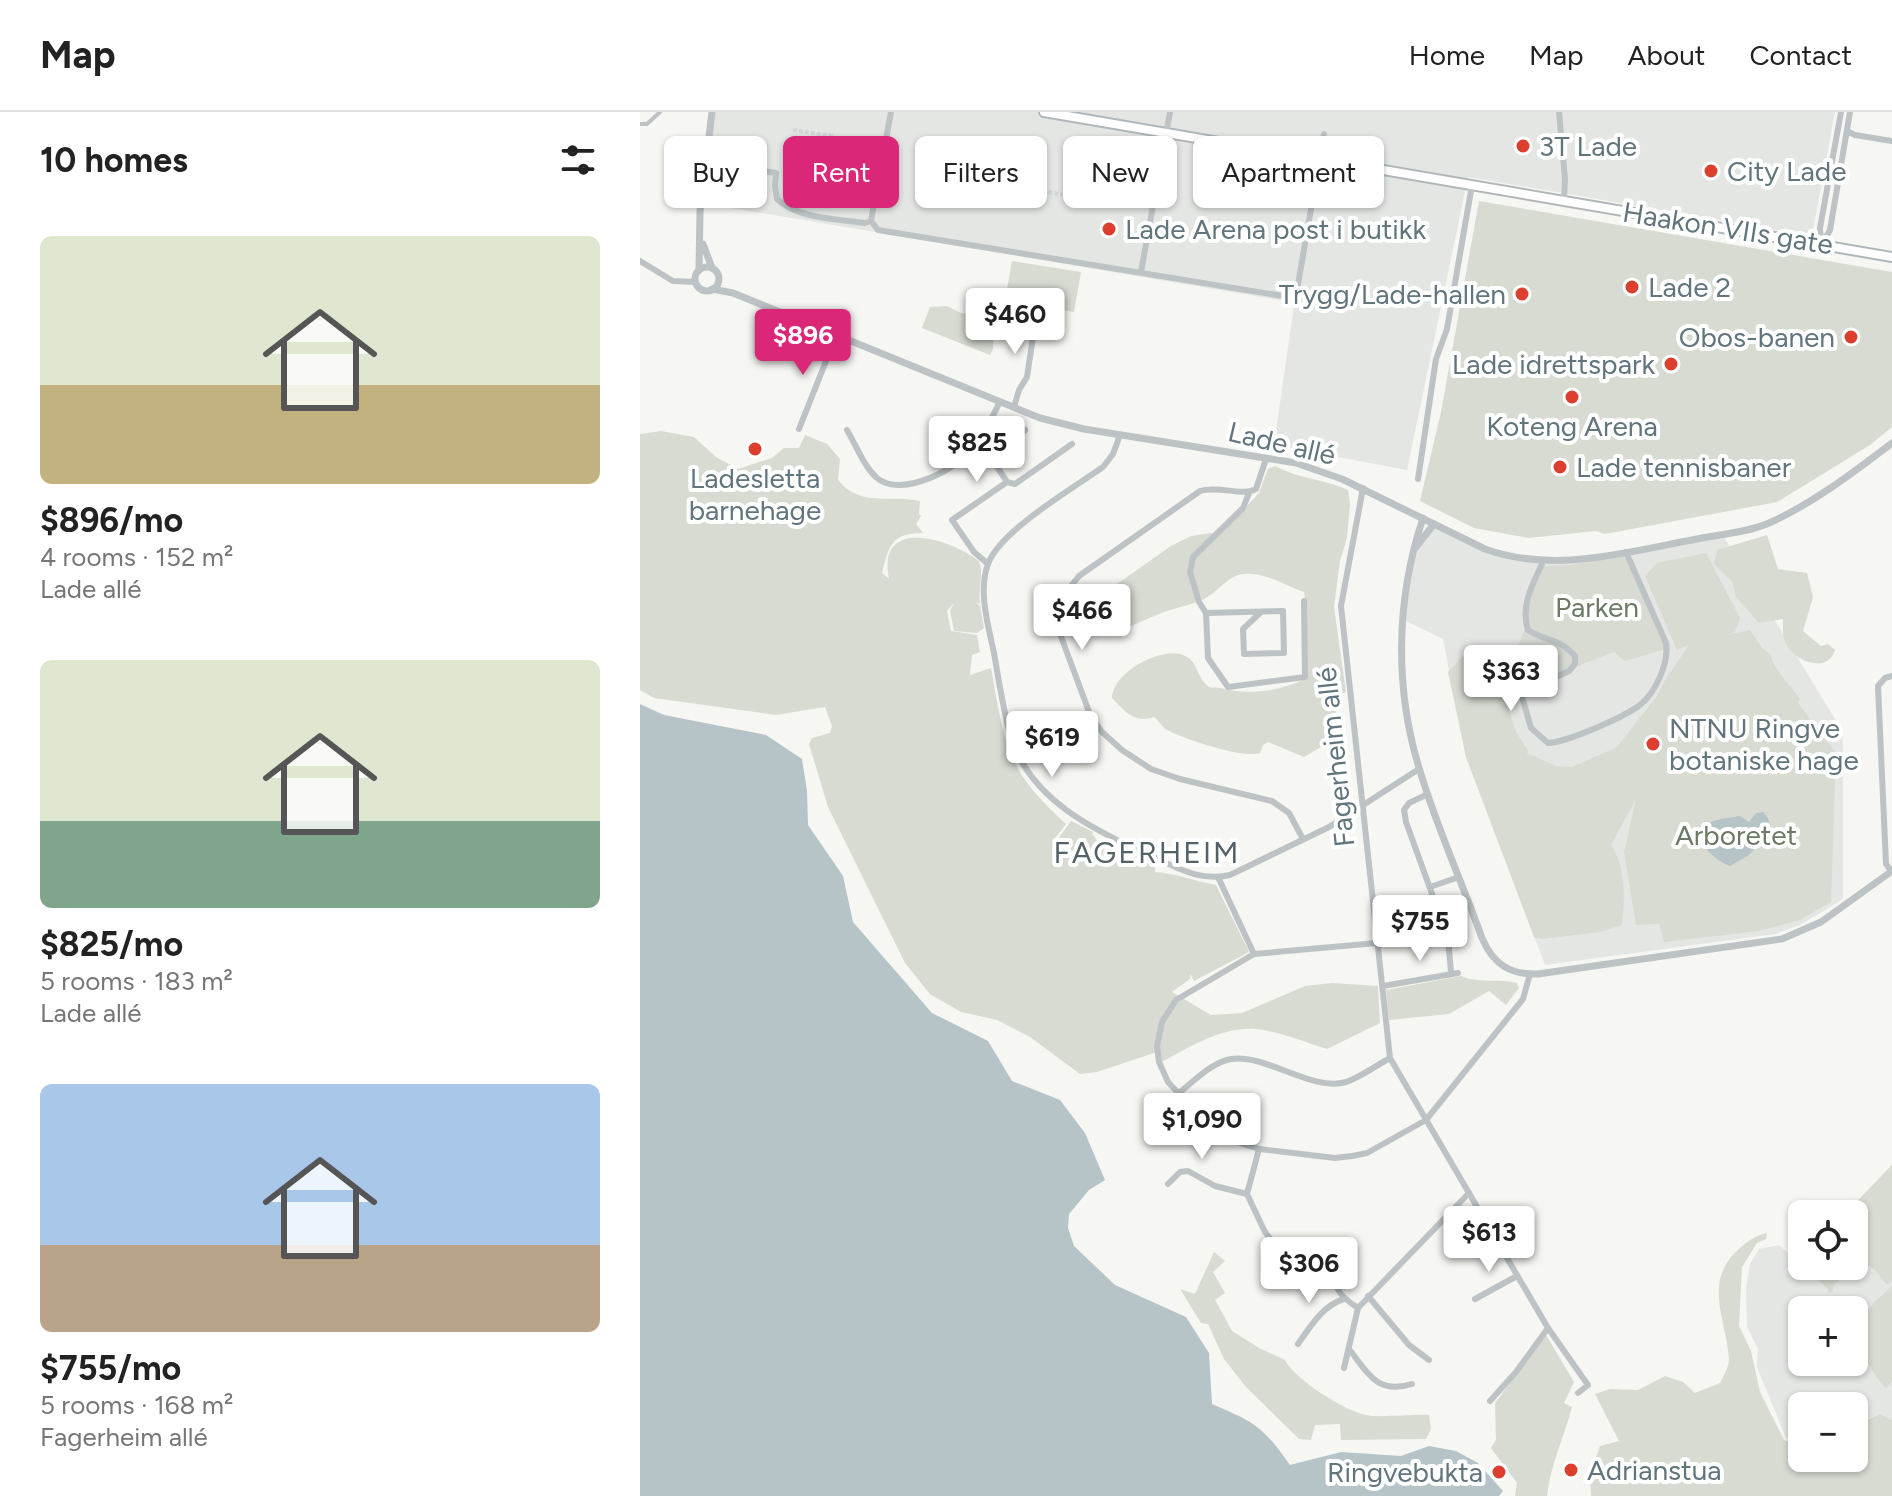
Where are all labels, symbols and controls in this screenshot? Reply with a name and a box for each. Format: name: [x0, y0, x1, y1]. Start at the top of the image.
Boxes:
text: Map: [40, 32, 116, 78]
text: Home: [1409, 38, 1485, 72]
text: Map: [1529, 38, 1584, 72]
text: About: [1628, 38, 1705, 72]
text: Contact: [1749, 38, 1852, 72]
place label: 3T Lade: [1539, 129, 1637, 163]
chip: Buy: [664, 136, 767, 208]
chip: Rent: [783, 136, 899, 208]
chip: Filters: [915, 136, 1047, 208]
chip: New: [1063, 136, 1177, 208]
chip: Apartment: [1193, 136, 1384, 208]
marker: 3T Lade: [1514, 137, 1532, 155]
icon: filters: [556, 138, 600, 182]
text: 10 homes: [40, 140, 188, 181]
place label: City Lade: [1727, 154, 1846, 188]
marker: City Lade: [1702, 162, 1720, 180]
street label: Haakon VIIs gate: [1620, 195, 1836, 261]
place label: Lade Arena post i butikk: [1125, 212, 1426, 246]
marker: Lade Arena post i butikk: [1100, 220, 1118, 238]
place label: Lade 2: [1648, 270, 1731, 304]
place label: Trygg/Lade-hallen: [1279, 277, 1506, 311]
marker: Lade 2: [1623, 278, 1641, 296]
marker: Trygg/Lade-hallen: [1513, 285, 1531, 303]
icon: home: [248, 288, 392, 432]
pin: $460: [968, 288, 1062, 356]
text: $460: [984, 298, 1046, 330]
pin: $896: [756, 309, 850, 377]
text: $896: [773, 319, 833, 351]
place label: Obos-banen: [1679, 320, 1835, 354]
marker: Obos-banen: [1842, 328, 1860, 346]
place label: Lade idrettspark: [1452, 347, 1655, 381]
marker: Lade idrettspark: [1662, 355, 1680, 373]
marker: Koteng Arena: [1563, 388, 1581, 406]
place label: Koteng Arena: [1486, 409, 1658, 443]
street label: Lade allé: [1225, 414, 1339, 472]
pin: $825: [930, 416, 1024, 484]
text: $825: [947, 426, 1007, 458]
marker: Ladesletta barnehage: [746, 440, 764, 458]
place label: Lade tennisbaner: [1576, 450, 1792, 484]
marker: Lade tennisbaner: [1551, 458, 1569, 476]
place label: Ladesletta barnehage: [689, 461, 821, 527]
text: $896/mo: [40, 500, 183, 541]
text: 4 rooms · 152 m²: [40, 541, 233, 573]
text: Lade allé: [40, 573, 142, 605]
pin: $466: [1035, 584, 1129, 652]
park label: Parken: [1555, 590, 1639, 624]
text: $466: [1051, 594, 1113, 626]
pin: $363: [1464, 645, 1558, 713]
text: $363: [1482, 655, 1540, 687]
street label: Fagerheim allé: [1309, 665, 1361, 849]
pin: $619: [1005, 711, 1099, 779]
place label: NTNU Ringve botaniske hage: [1669, 711, 1859, 777]
icon: home: [248, 712, 392, 856]
text: $619: [1024, 721, 1080, 753]
marker: NTNU Ringve botaniske hage: [1644, 735, 1662, 753]
park label: Arboretet: [1675, 818, 1797, 852]
district label: FAGERHEIM: [1054, 834, 1241, 871]
pin: $755: [1373, 895, 1467, 963]
text: $755: [1390, 905, 1450, 937]
text: $825/mo: [40, 924, 183, 965]
text: 5 rooms · 183 m²: [40, 965, 233, 997]
text: Lade allé: [40, 997, 142, 1029]
pin: $1,090: [1137, 1093, 1267, 1161]
text: $1,090: [1162, 1103, 1242, 1135]
icon: home: [248, 1136, 392, 1280]
map controls: [1788, 1200, 1868, 1472]
button: locate: [1788, 1200, 1868, 1280]
pin: $613: [1442, 1206, 1536, 1274]
text: $613: [1462, 1216, 1516, 1248]
pin: $306: [1262, 1237, 1356, 1305]
text: $306: [1279, 1247, 1339, 1279]
button: +: [1788, 1296, 1868, 1376]
text: $755/mo: [40, 1348, 181, 1389]
text: 5 rooms · 168 m²: [40, 1389, 233, 1421]
button: −: [1788, 1392, 1868, 1472]
text: Fagerheim allé: [40, 1421, 208, 1453]
place label: Adrianstua: [1587, 1453, 1722, 1487]
place label: Ringvebukta: [1327, 1455, 1483, 1489]
marker: Adrianstua: [1562, 1461, 1580, 1479]
marker: Ringvebukta: [1490, 1463, 1508, 1481]

